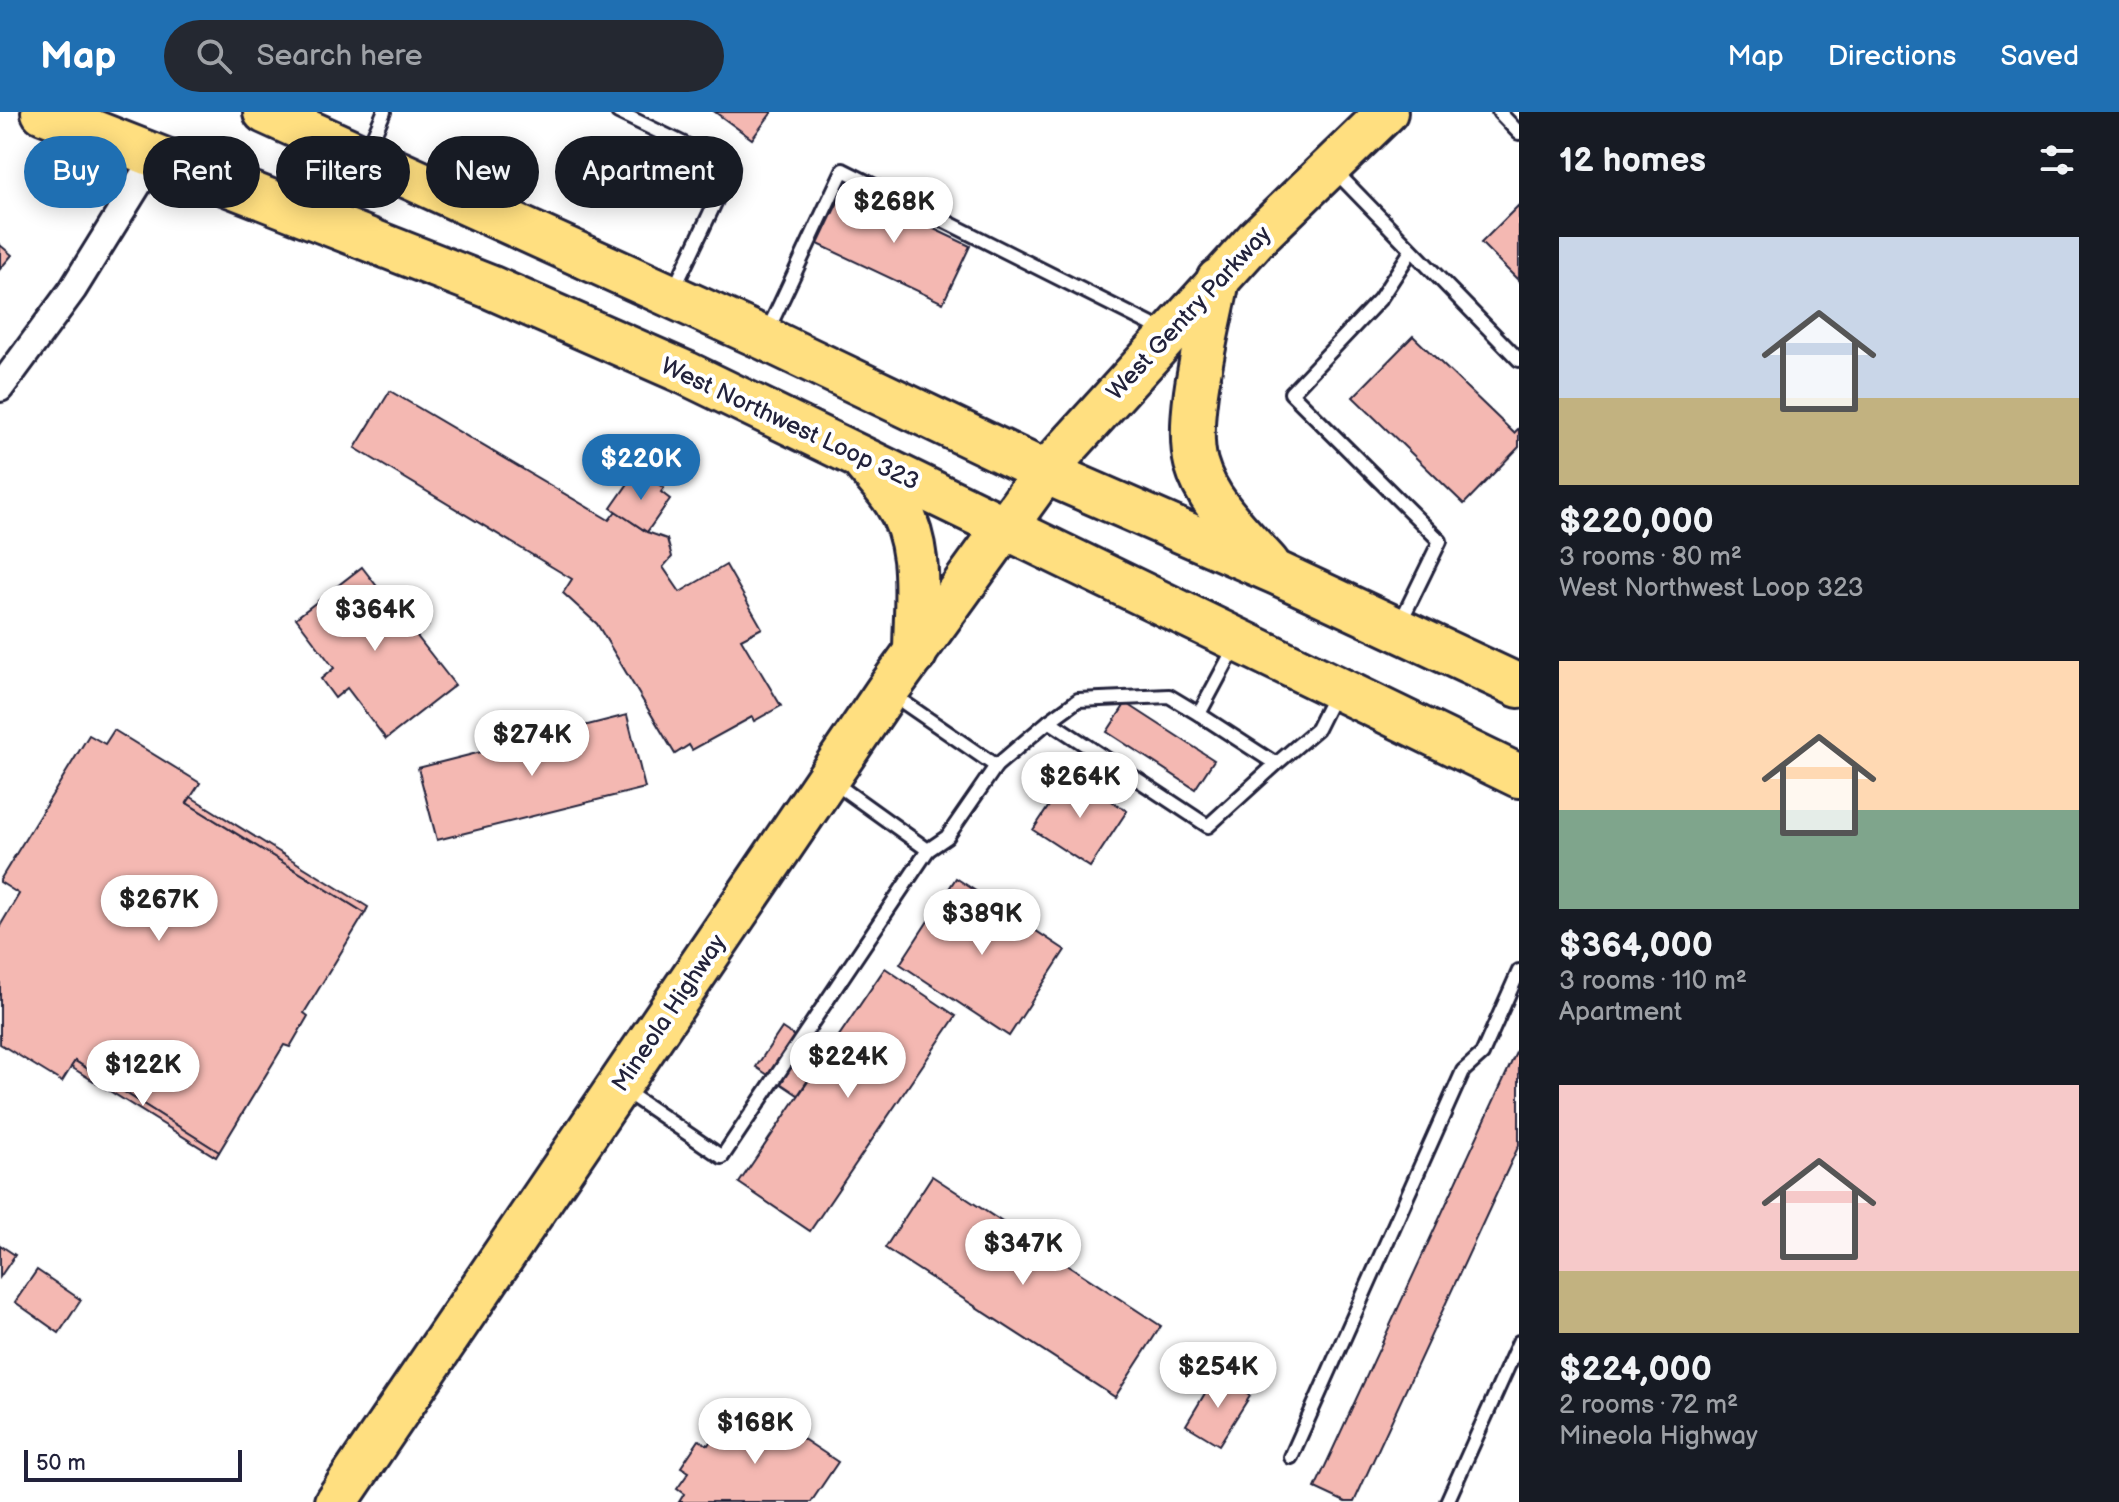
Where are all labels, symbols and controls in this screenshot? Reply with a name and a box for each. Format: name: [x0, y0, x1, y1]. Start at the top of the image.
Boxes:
search box: [164, 20, 724, 92]
text: Map: [40, 34, 116, 79]
icon: search: [192, 34, 236, 78]
text: Search here: [256, 38, 423, 74]
text: Map: [1727, 40, 1784, 73]
text: Directions: [1828, 40, 1956, 73]
text: Saved: [2000, 40, 2079, 73]
chip: Buy: [24, 136, 127, 208]
chip: Rent: [143, 136, 260, 208]
chip: Filters: [276, 136, 410, 208]
chip: New: [426, 136, 539, 208]
chip: Apartment: [555, 136, 743, 208]
icon: filters: [2035, 138, 2079, 182]
text: 12 homes: [1559, 140, 1706, 181]
pin: $268K: [838, 177, 950, 245]
text: $268K: [853, 187, 935, 218]
street label: West Gentry Parkway: [1101, 220, 1277, 406]
icon: home: [1747, 289, 1891, 433]
street label: West Northwest Loop 323: [656, 351, 924, 497]
pin: $220K: [585, 434, 697, 502]
text: $220K: [600, 444, 682, 475]
text: $220,000: [1559, 501, 1714, 542]
text: 3 rooms · 80 m²: [1559, 542, 1742, 573]
text: West Northwest Loop 323: [1559, 573, 1864, 604]
pin: $364K: [319, 585, 431, 653]
text: $364K: [334, 595, 416, 626]
pin: $274K: [476, 710, 588, 778]
icon: home: [1747, 713, 1891, 857]
text: $274K: [492, 720, 572, 751]
pin: $264K: [1024, 752, 1136, 820]
text: $264K: [1039, 762, 1121, 793]
pin: $267K: [103, 875, 215, 943]
text: $267K: [119, 885, 199, 916]
pin: $389K: [926, 889, 1038, 957]
text: $389K: [942, 899, 1022, 930]
text: $364,000: [1559, 925, 1713, 966]
street label: Mineola Highway: [606, 929, 732, 1097]
text: 3 rooms · 110 m²: [1559, 966, 1747, 997]
text: Apartment: [1559, 997, 1682, 1028]
pin: $224K: [792, 1032, 904, 1100]
pin: $122K: [87, 1040, 199, 1108]
text: $224K: [808, 1042, 888, 1073]
text: $122K: [105, 1050, 181, 1081]
icon: home: [1747, 1137, 1891, 1281]
pin: $347K: [967, 1219, 1079, 1287]
text: $347K: [983, 1229, 1063, 1260]
pin: $254K: [1162, 1342, 1274, 1410]
text: $224,000: [1559, 1349, 1712, 1390]
text: $254K: [1178, 1352, 1258, 1383]
text: 2 rooms · 72 m²: [1559, 1390, 1738, 1421]
pin: $168K: [699, 1398, 811, 1466]
text: $168K: [716, 1408, 794, 1439]
text: Mineola Highway: [1559, 1421, 1758, 1452]
scale bar: [24, 1446, 242, 1482]
text: 50 m: [36, 1450, 86, 1477]

